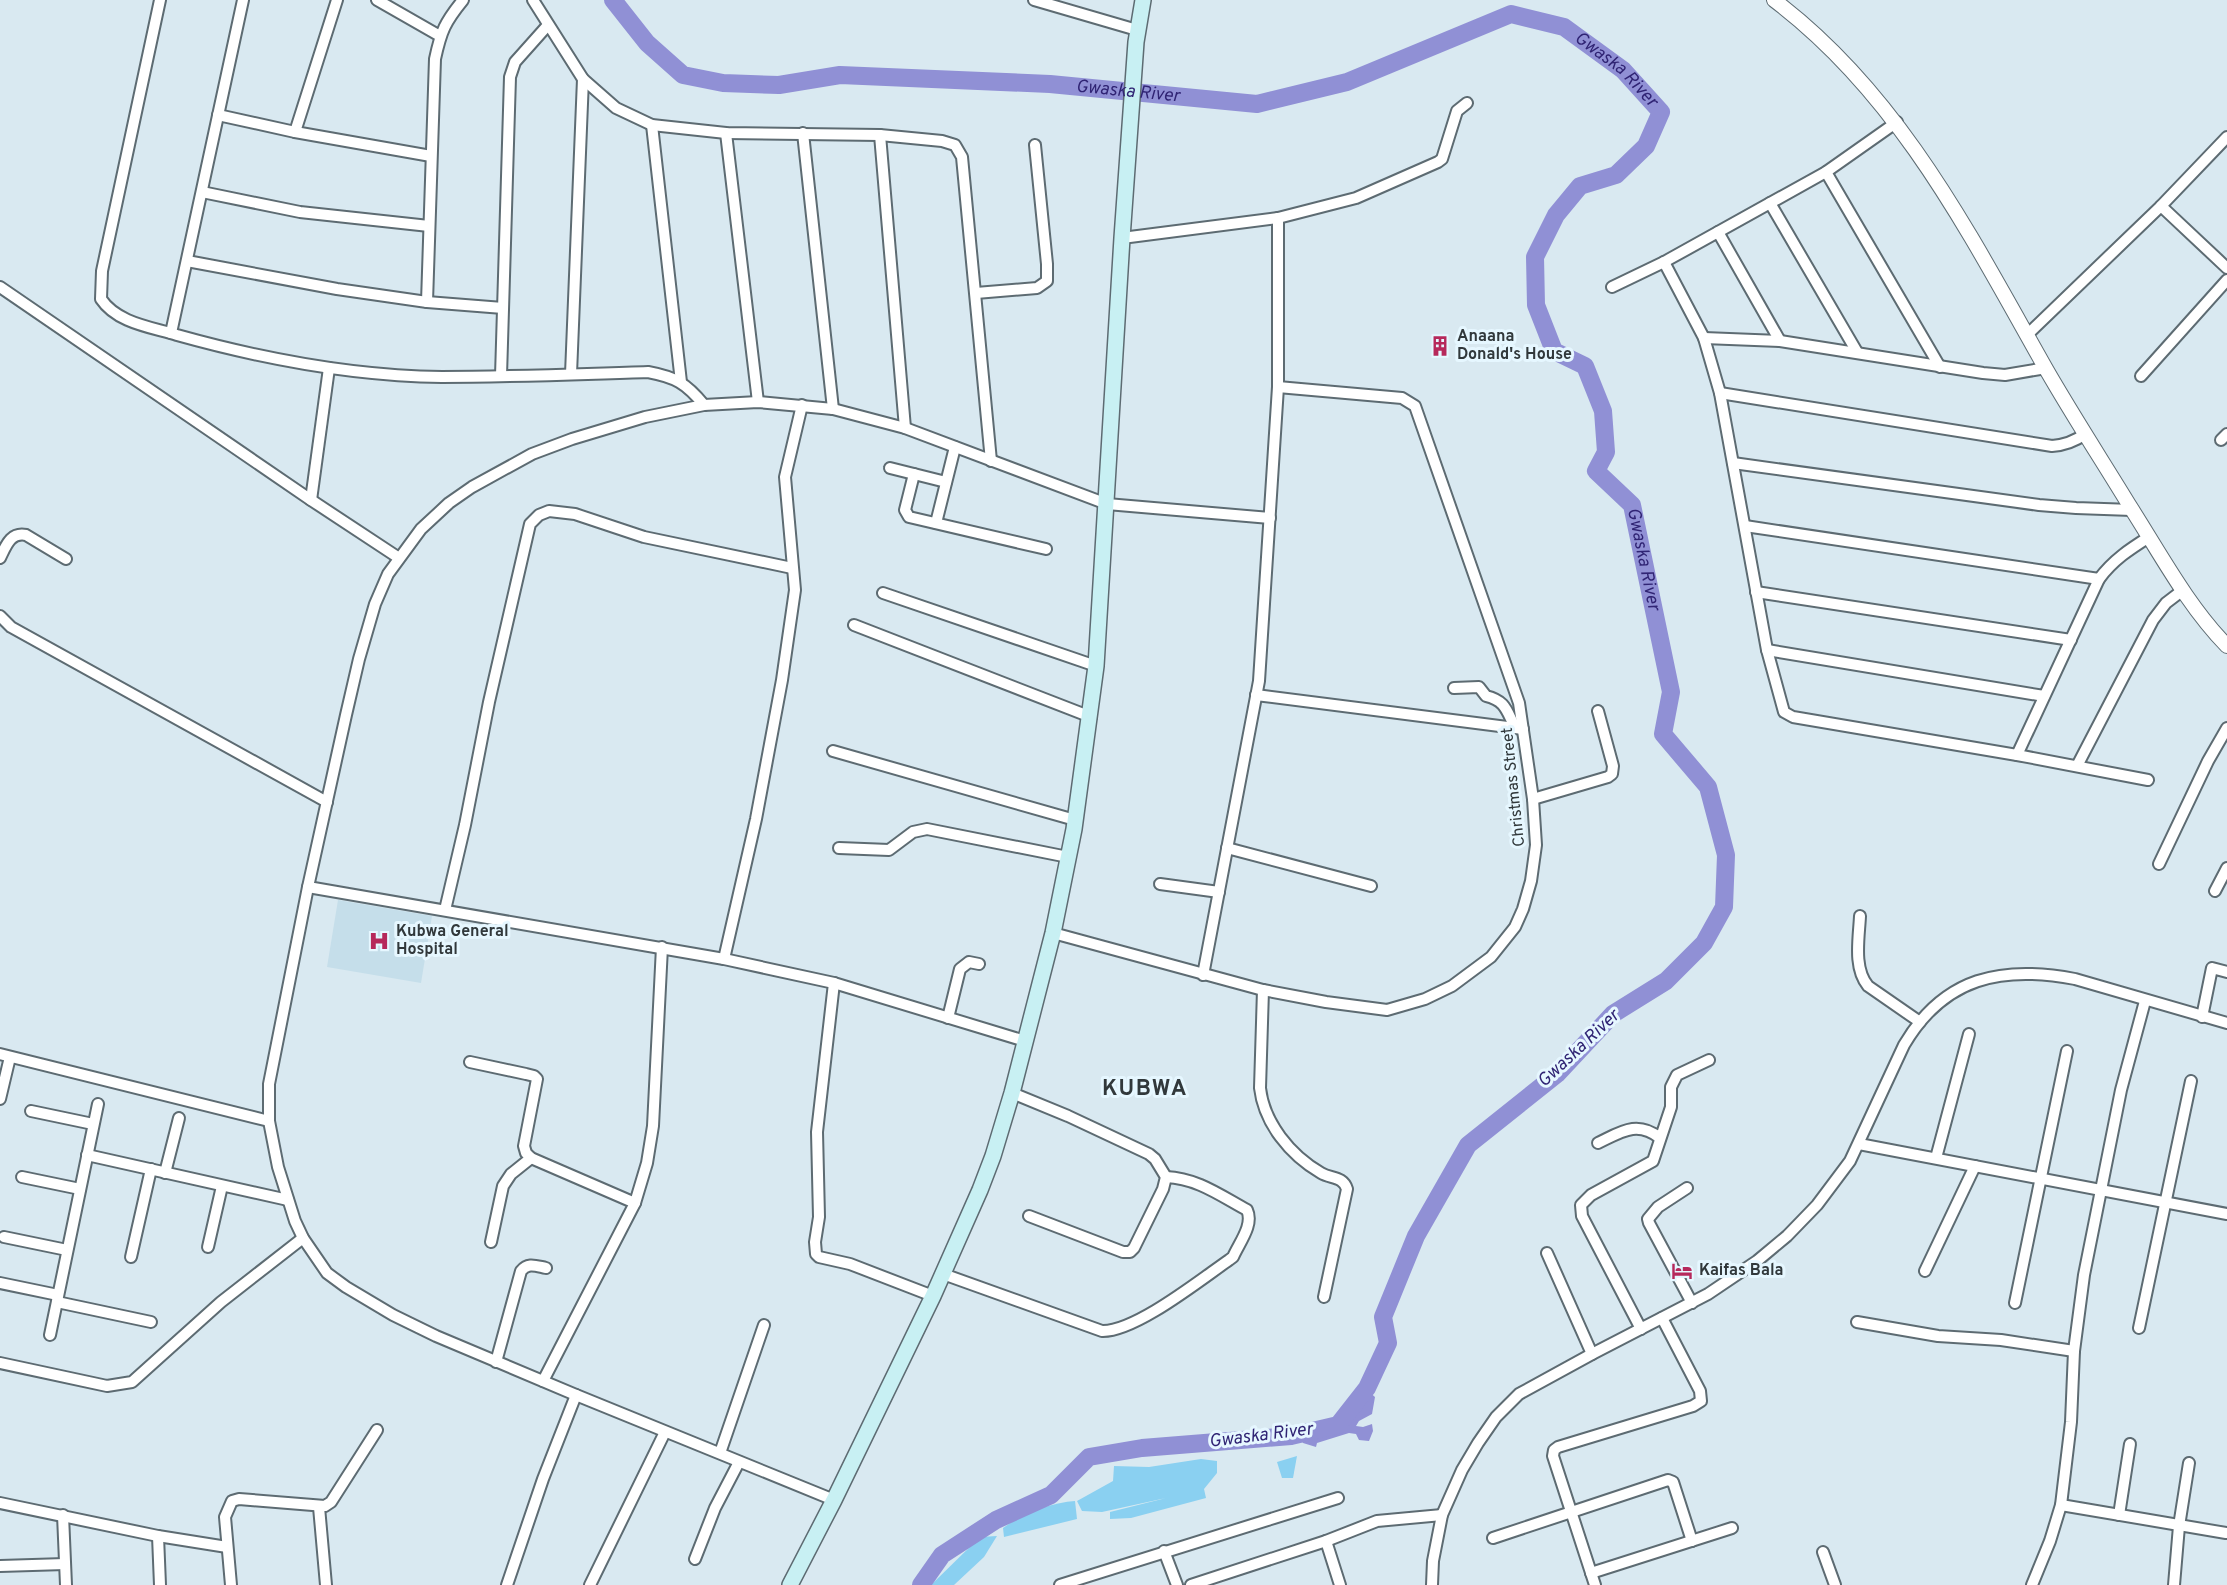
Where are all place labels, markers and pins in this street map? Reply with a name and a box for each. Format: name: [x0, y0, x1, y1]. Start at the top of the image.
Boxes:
place label: Anaana Donald's House: [1457, 327, 1572, 365]
building icon: Anaana Donald's House: [1428, 334, 1452, 358]
place label: Kubwa General Hospital: [396, 922, 509, 960]
hospital icon: Kubwa General Hospital: [367, 929, 391, 953]
hotel icon: Kaifas Bala: [1670, 1259, 1694, 1283]
place label: Kaifas Bala: [1699, 1261, 1784, 1281]

